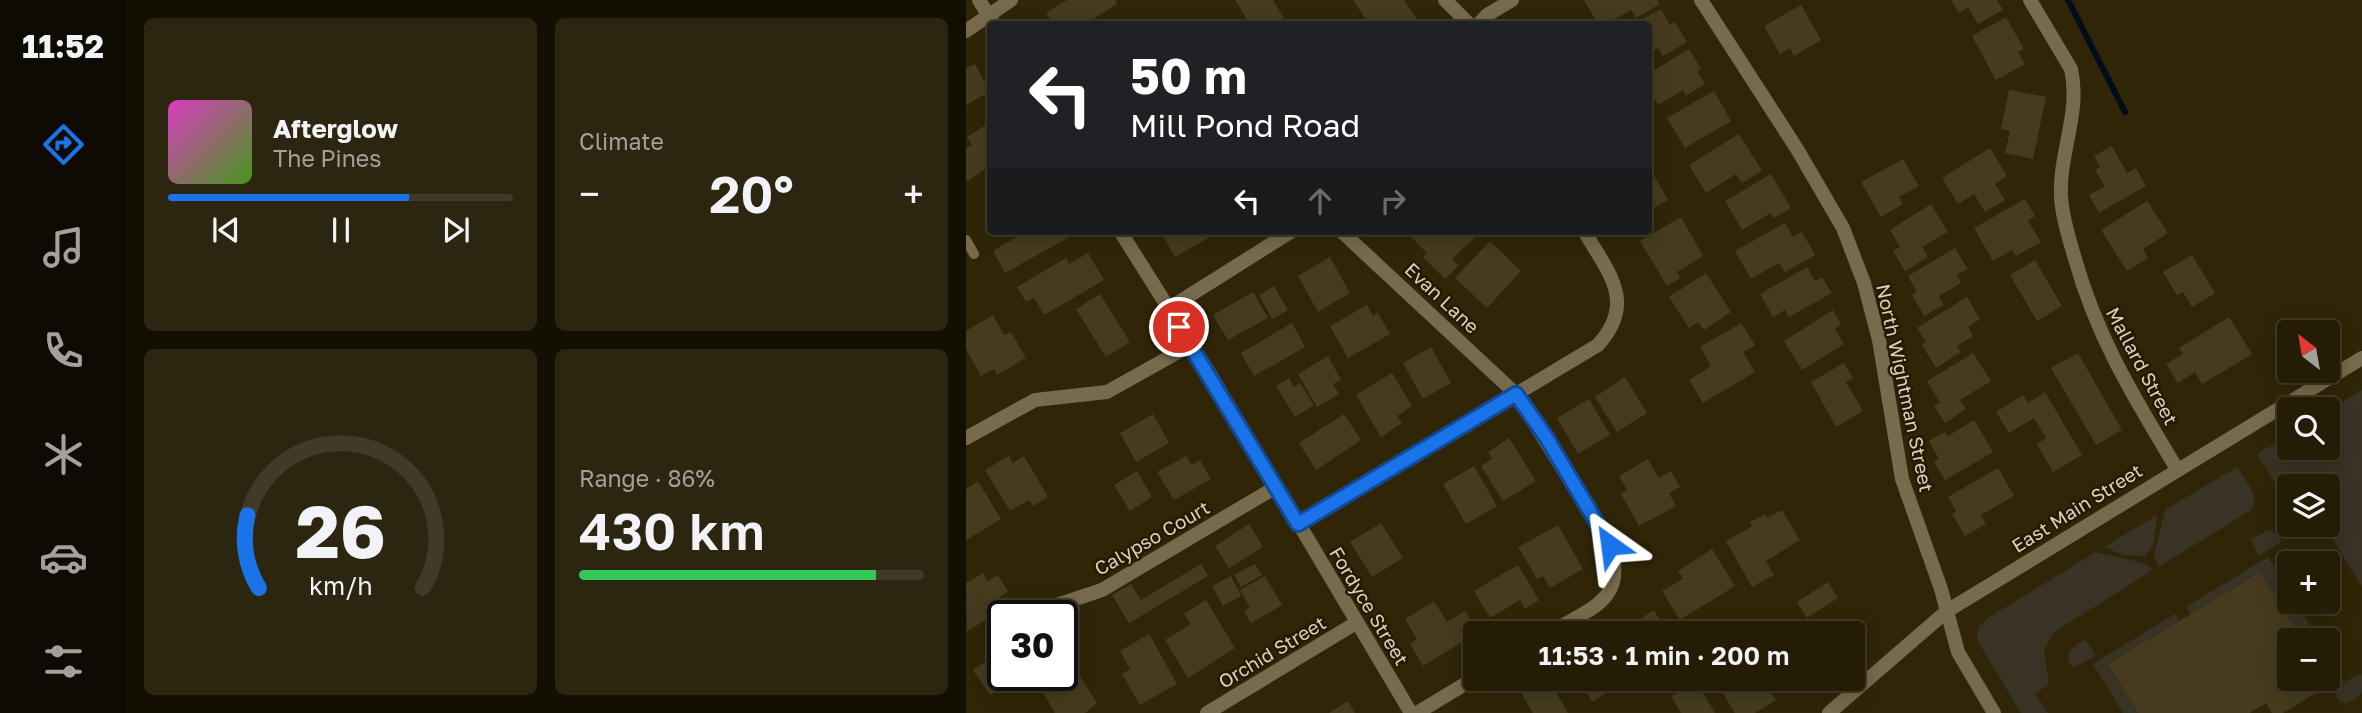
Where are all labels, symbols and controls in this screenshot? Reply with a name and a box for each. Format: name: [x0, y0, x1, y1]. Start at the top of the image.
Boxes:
text: 11:52: [22, 27, 104, 65]
text: 50 m: [1130, 46, 1247, 105]
icon: left: [1015, 49, 1106, 140]
text: Mill Pond Road: [1130, 106, 1360, 144]
text: Afterglow: [273, 113, 398, 144]
icon: directions: [39, 120, 88, 169]
text: Climate: [579, 127, 664, 155]
text: The Pines: [273, 144, 381, 172]
text: 20°: [709, 162, 794, 224]
text: −: [579, 171, 600, 216]
text: +: [903, 171, 924, 216]
icon: left: [1228, 182, 1266, 220]
icon: ahead: [1301, 182, 1339, 220]
icon: right: [1374, 182, 1412, 220]
icon: previous: [207, 211, 245, 249]
icon: pause: [322, 211, 360, 249]
icon: next: [437, 211, 475, 249]
icon: music: [39, 223, 88, 272]
street label: Evan Lane: [1400, 257, 1484, 338]
street label: North Wightman Street: [1872, 282, 1939, 494]
pin: [1149, 297, 1209, 357]
street label: Mallard Street: [2102, 303, 2183, 429]
icon: arrive: [1160, 308, 1198, 346]
north arrow: [2277, 320, 2340, 383]
map controls: [2277, 320, 2340, 691]
icon: phone: [39, 326, 88, 375]
button: search: [2277, 397, 2340, 460]
icon: climate: [39, 430, 88, 479]
street label: East Main Street: [2007, 458, 2146, 557]
text: Range · 86%: [579, 464, 715, 492]
button: layers: [2277, 474, 2340, 537]
text: 26: [295, 487, 386, 574]
street label: Calypso Court: [1090, 495, 1213, 580]
text: 430 km: [579, 499, 765, 561]
position arrow: [1573, 508, 1647, 582]
icon: car: [39, 533, 88, 582]
street label: Fordyce Street: [1325, 542, 1414, 669]
button: +: [2277, 551, 2340, 614]
text: km/h: [309, 570, 372, 601]
speed limit sign: 30: [987, 600, 1078, 691]
street label: Orchid Street: [1214, 611, 1330, 693]
button: −: [2277, 628, 2340, 691]
icon: filters: [39, 637, 88, 686]
text: 11:53 · 1 min · 200 m: [1539, 640, 1789, 671]

